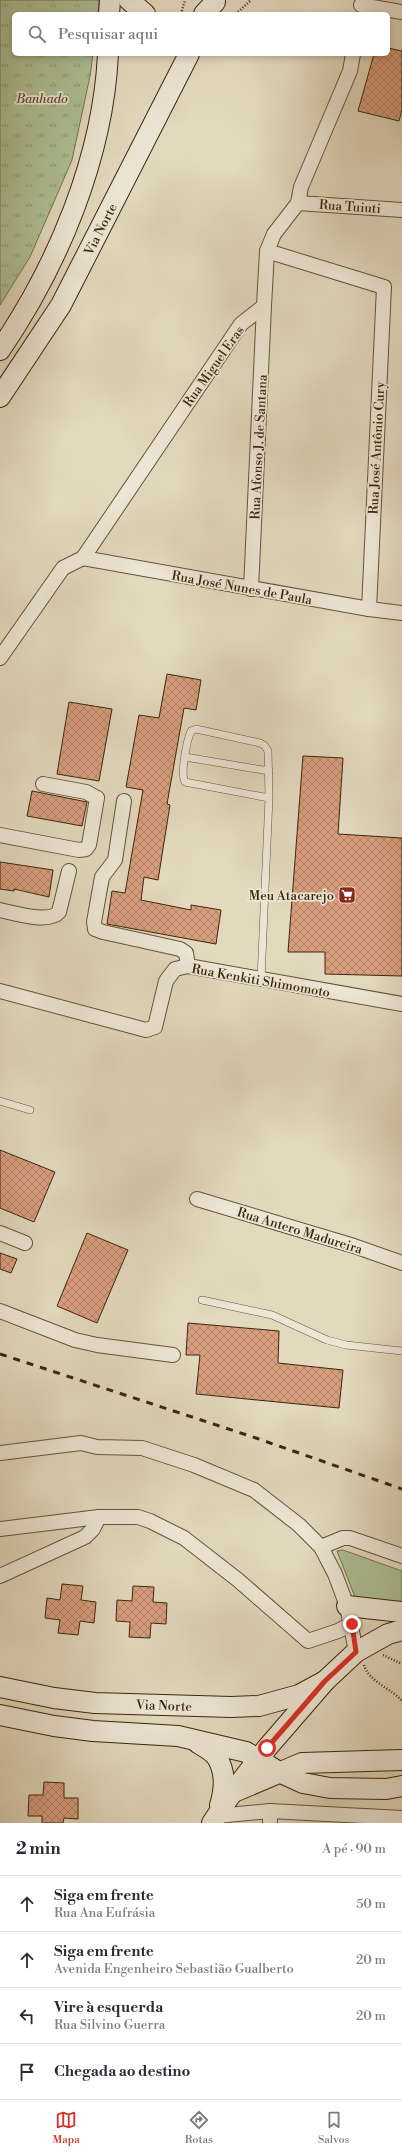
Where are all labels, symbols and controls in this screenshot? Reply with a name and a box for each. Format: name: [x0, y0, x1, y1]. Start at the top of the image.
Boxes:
search box: [12, 12, 390, 56]
icon: search: [26, 23, 48, 45]
text: Pesquisar aqui: [58, 25, 158, 44]
park label: Banhado: [15, 91, 68, 107]
street label: Rua Tuiuti: [319, 197, 381, 217]
street label: Via Norte: [81, 201, 121, 259]
street label: Rua Miguel Eras: [180, 323, 248, 410]
street label: Rua Afonso J. de Santana: [247, 374, 271, 520]
street label: Rua José Antônio Cury: [366, 381, 388, 515]
street label: Rua José Nunes de Paula: [170, 568, 314, 608]
supermarket icon: Meu Atacarejo: [337, 885, 357, 905]
place label: Meu Atacarejo: [249, 888, 334, 904]
street label: Rua Kenkiti Shimomoto: [190, 961, 331, 1001]
street label: Rua Antero Madureira: [235, 1204, 365, 1258]
route end: [343, 1615, 361, 1633]
street label: Via Norte: [135, 1697, 193, 1715]
route start: [258, 1739, 276, 1757]
text: 2 min: [16, 1838, 61, 1860]
text: A pé · 90 m: [322, 1841, 386, 1857]
text: Siga em frente: [54, 1886, 154, 1905]
icon: ahead: [16, 1893, 38, 1915]
text: 50 m: [356, 1896, 386, 1912]
text: Rua Ana Eufrásia: [54, 1905, 155, 1921]
text: Siga em frente: [54, 1942, 154, 1961]
icon: ahead: [16, 1949, 38, 1971]
text: 20 m: [356, 1952, 386, 1968]
text: Avenida Engenheiro Sebastião Gualberto: [54, 1961, 294, 1977]
text: Vire à esquerda: [54, 1998, 163, 2017]
icon: left: [16, 2005, 38, 2027]
text: 20 m: [356, 2008, 386, 2024]
text: Rua Silvino Guerra: [54, 2017, 165, 2033]
icon: arrive: [16, 2061, 38, 2083]
text: Chegada ao destino: [54, 2062, 190, 2081]
tab: Mapa: [53, 2109, 80, 2147]
tab: Rotas: [185, 2109, 213, 2147]
tab: Salvos: [318, 2109, 349, 2147]

